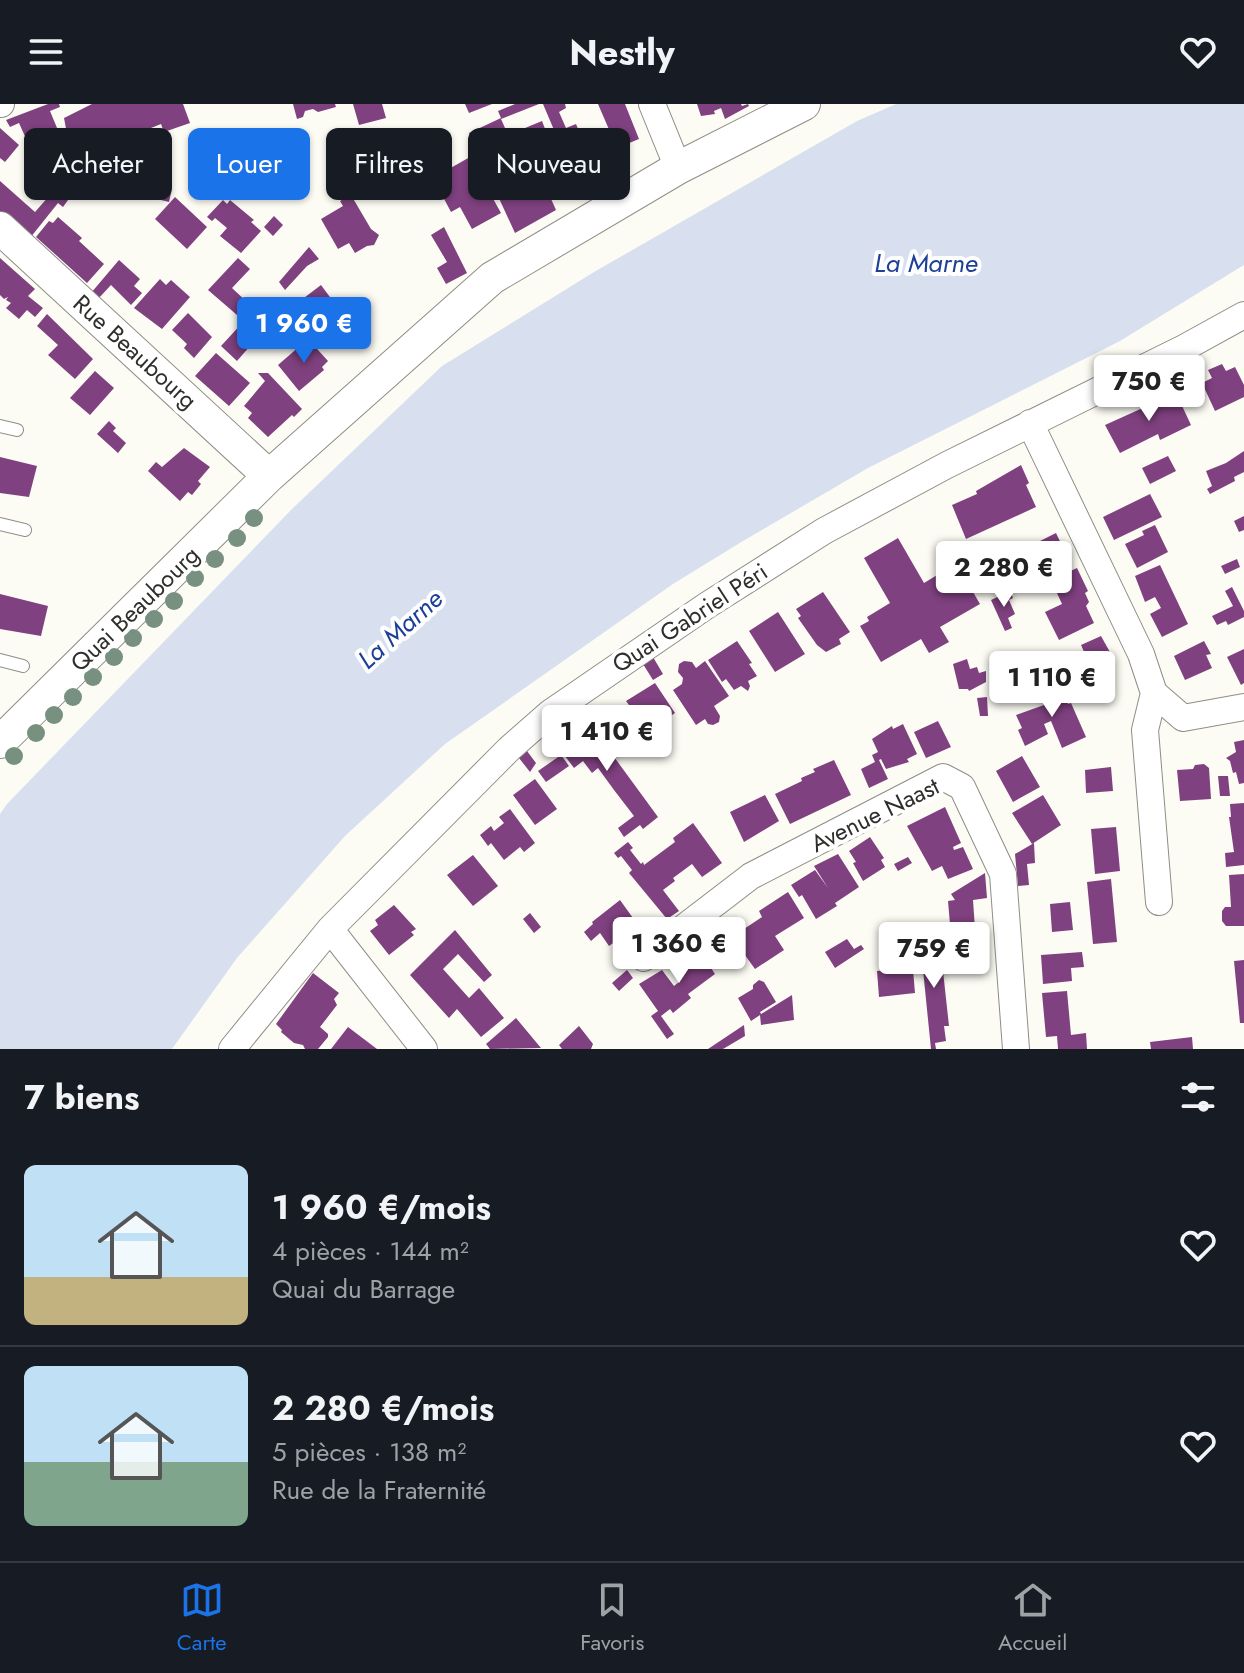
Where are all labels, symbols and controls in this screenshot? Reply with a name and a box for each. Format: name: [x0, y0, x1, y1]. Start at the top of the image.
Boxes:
text: Nestly: [569, 26, 675, 78]
icon: menu: [24, 30, 68, 74]
icon: heart: [1176, 30, 1220, 74]
chip: Acheter: [24, 128, 172, 200]
chip: Louer: [188, 128, 310, 200]
chip: Filtres: [326, 128, 452, 200]
chip: Nouveau: [468, 128, 630, 200]
water label: La Marne: [874, 244, 978, 282]
street label: Rue Beaubourg: [65, 286, 205, 417]
pin: 1 960 €: [230, 297, 378, 365]
text: 1 960 €: [255, 304, 353, 342]
pin: 750 €: [1093, 355, 1205, 423]
text: 750 €: [1112, 362, 1186, 400]
street label: Quai Beaubourg: [62, 538, 207, 679]
pin: 2 280 €: [930, 541, 1078, 609]
text: 2 280 €: [954, 548, 1054, 586]
street label: Quai Gabriel Péri: [605, 554, 774, 681]
water label: La Marne: [349, 580, 451, 678]
pin: 1 110 €: [978, 651, 1126, 719]
text: 1 110 €: [1007, 658, 1097, 696]
pin: 1 410 €: [533, 705, 681, 773]
text: 1 410 €: [560, 712, 654, 750]
street label: Avenue Naast: [805, 768, 945, 861]
pin: 1 360 €: [605, 917, 753, 985]
pin: 759 €: [878, 922, 990, 990]
text: 1 360 €: [631, 924, 727, 962]
text: 759 €: [897, 929, 971, 967]
text: 7 biens: [24, 1073, 140, 1122]
icon: filters: [1176, 1075, 1220, 1119]
text: 1 960 €/mois: [272, 1183, 491, 1232]
icon: home: [88, 1197, 184, 1293]
icon: heart: [1176, 1223, 1220, 1267]
text: 4 pièces · 144 m²: [272, 1232, 469, 1270]
text: Quai du Barrage: [272, 1270, 455, 1308]
text: 2 280 €/mois: [272, 1384, 494, 1433]
icon: home: [88, 1398, 184, 1494]
icon: heart: [1176, 1424, 1220, 1468]
text: 5 pièces · 138 m²: [272, 1433, 466, 1471]
text: Rue de la Fraternité: [272, 1471, 486, 1509]
tab: Carte: [177, 1578, 227, 1658]
tab: Favoris: [580, 1578, 644, 1658]
tab: Accueil: [998, 1578, 1067, 1658]

